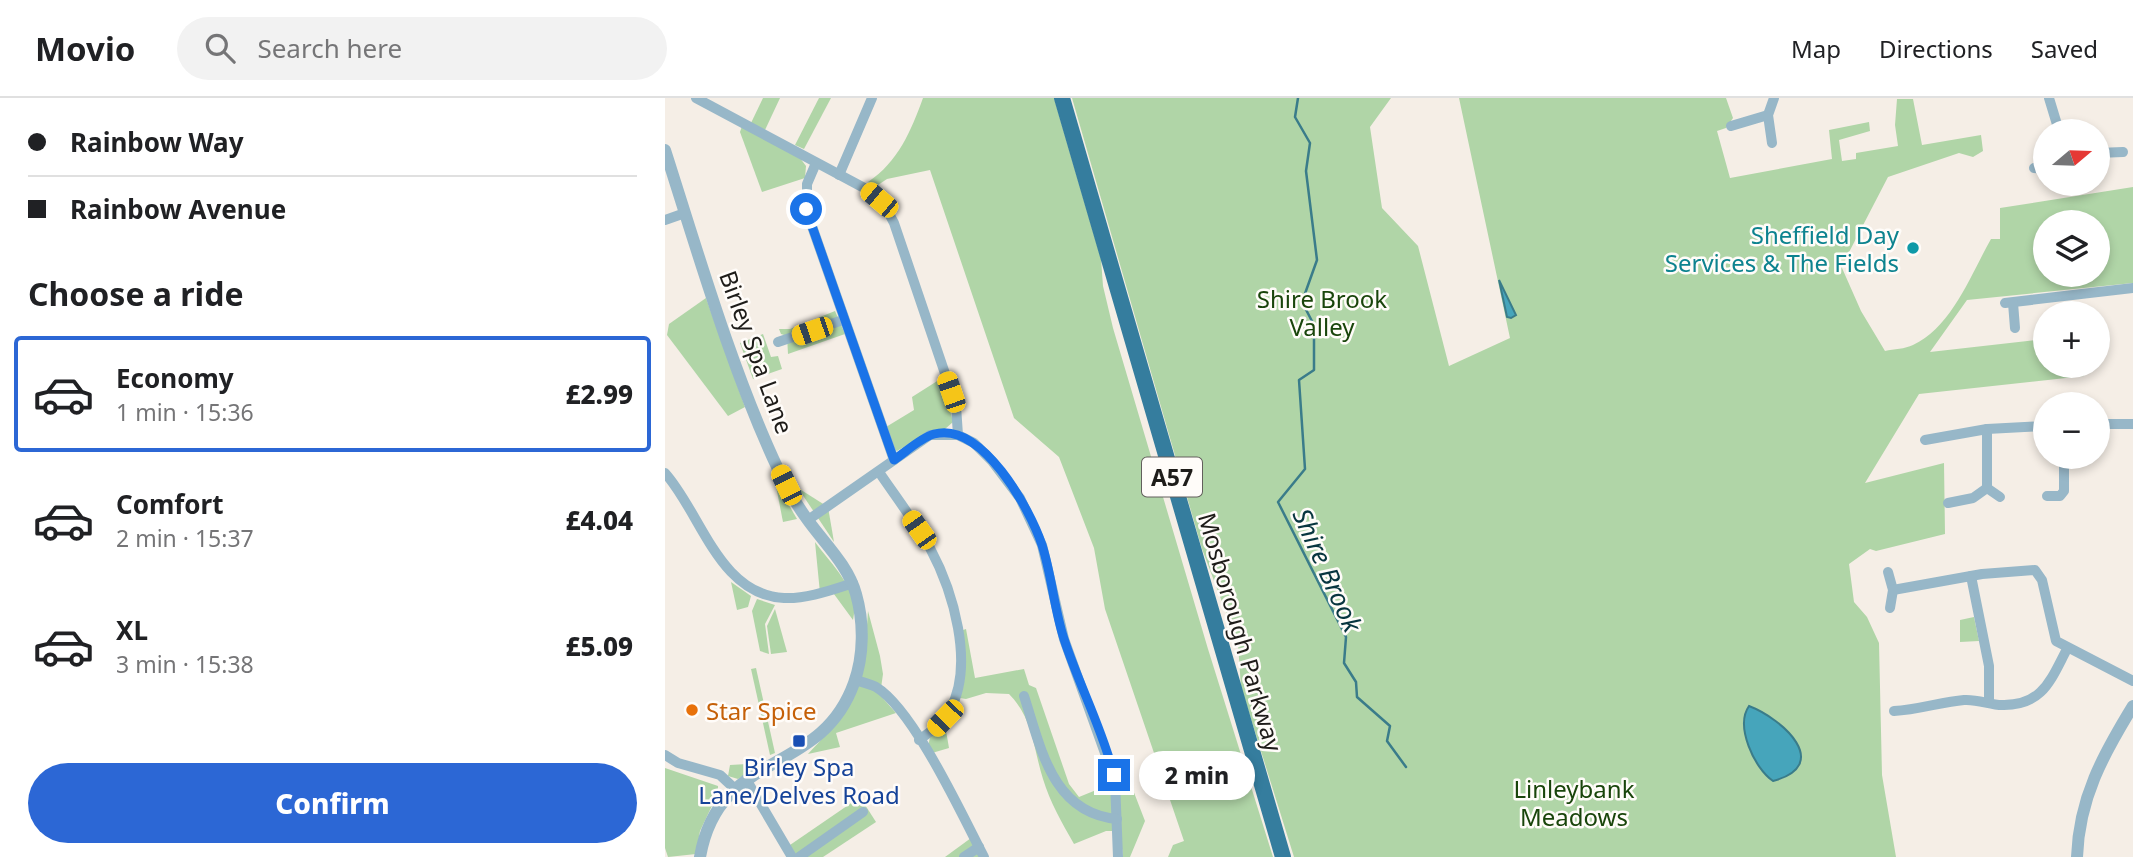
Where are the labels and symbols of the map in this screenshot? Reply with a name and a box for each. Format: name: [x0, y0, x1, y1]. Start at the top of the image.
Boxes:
north arrow: [2033, 119, 2111, 196]
car: [857, 178, 902, 222]
route start: [790, 193, 822, 225]
place label: Sheffield Day Services & The Fields: [1665, 218, 1900, 279]
marker: Sheffield Day Services & The Fields: [1905, 240, 1921, 256]
street label: Birley Spa Lane: [712, 266, 802, 438]
park label: Shire Brook Valley: [1257, 282, 1387, 343]
car: [789, 314, 836, 348]
car: [935, 369, 968, 415]
road number: A57: [1142, 458, 1202, 496]
car: [768, 462, 805, 508]
water label: Shire Brook: [1285, 502, 1372, 639]
car: [899, 507, 940, 553]
street label: Mosborough Parkway: [1191, 509, 1291, 756]
place label: Star Spice: [706, 694, 817, 727]
car: [923, 696, 968, 740]
marker: Star Spice: [684, 702, 700, 718]
marker: Birley Spa Lane/Delves Road: [791, 733, 807, 749]
place label: Birley Spa Lane/Delves Road: [698, 750, 900, 811]
callout: 2 min: [1139, 750, 1254, 800]
route end: [1098, 759, 1130, 791]
park label: Linleybank Meadows: [1514, 772, 1635, 833]

